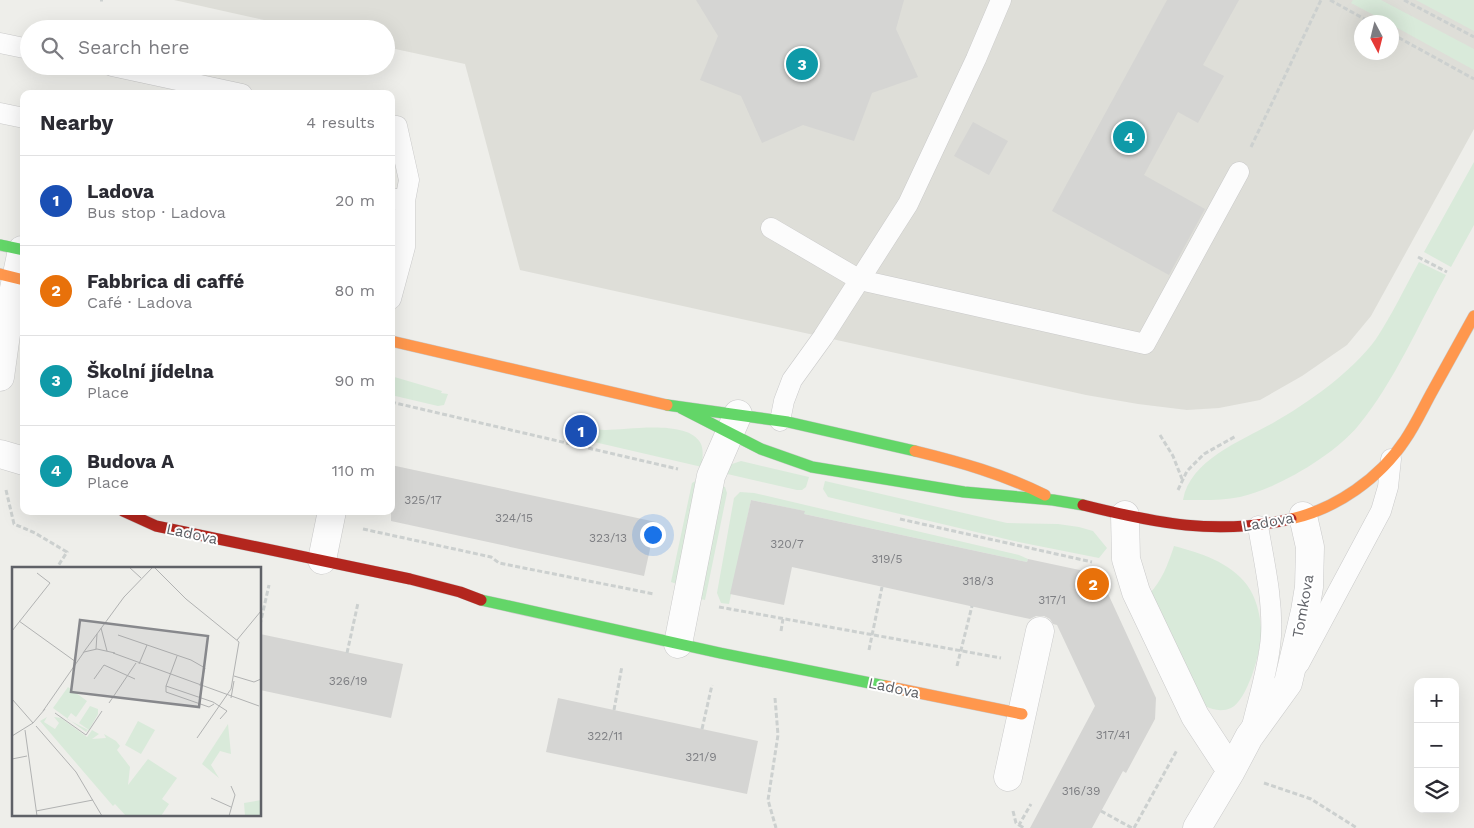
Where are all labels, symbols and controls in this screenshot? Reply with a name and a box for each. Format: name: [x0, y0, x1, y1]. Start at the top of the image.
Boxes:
north arrow: [1354, 15, 1399, 60]
search box: [20, 20, 395, 75]
icon: search: [38, 34, 66, 62]
text: Search here: [78, 36, 189, 59]
pin: 3: [786, 45, 818, 83]
text: Nearby: [40, 110, 113, 135]
text: 4 results: [306, 113, 375, 132]
pin: 4: [1113, 118, 1145, 156]
text: Ladova: [87, 180, 154, 203]
text: 1: [53, 191, 59, 210]
text: 20 m: [335, 191, 375, 210]
text: Bus stop · Ladova: [87, 203, 226, 222]
text: Fabbrica di caffé: [87, 270, 244, 293]
text: 2: [51, 281, 61, 300]
text: 80 m: [334, 281, 375, 300]
text: Café · Ladova: [87, 293, 192, 312]
text: Školní jídelna: [87, 360, 214, 383]
text: 3: [51, 371, 61, 390]
text: 90 m: [334, 371, 375, 390]
text: Place: [87, 383, 129, 402]
pin: 1: [565, 412, 597, 450]
text: Budova A: [87, 450, 174, 473]
text: 4: [51, 461, 61, 480]
text: 110 m: [332, 461, 375, 480]
text: Place: [87, 473, 129, 492]
house number: 325/17: [404, 493, 442, 507]
street label: Ladova: [1241, 509, 1296, 535]
house number: 324/15: [495, 511, 533, 525]
street label: Ladova: [165, 520, 220, 548]
your location: [640, 522, 666, 548]
house number: 323/13: [589, 531, 627, 545]
house number: 320/7: [770, 537, 804, 551]
house number: 319/5: [871, 552, 903, 566]
pin: 2: [1077, 565, 1109, 603]
inset map: [12, 567, 261, 816]
street label: Tomkova: [1289, 572, 1318, 639]
house number: 318/3: [962, 574, 994, 588]
house number: 317/1: [1038, 593, 1066, 607]
house number: 326/19: [329, 674, 367, 688]
street label: Ladova: [867, 674, 922, 702]
map controls: [1414, 678, 1459, 813]
button: +: [1414, 678, 1459, 723]
button: −: [1414, 723, 1459, 768]
house number: 317/41: [1096, 728, 1130, 742]
house number: 322/11: [587, 729, 623, 743]
house number: 321/9: [685, 750, 717, 764]
button: layers: [1414, 768, 1459, 813]
house number: 316/39: [1062, 784, 1100, 798]

